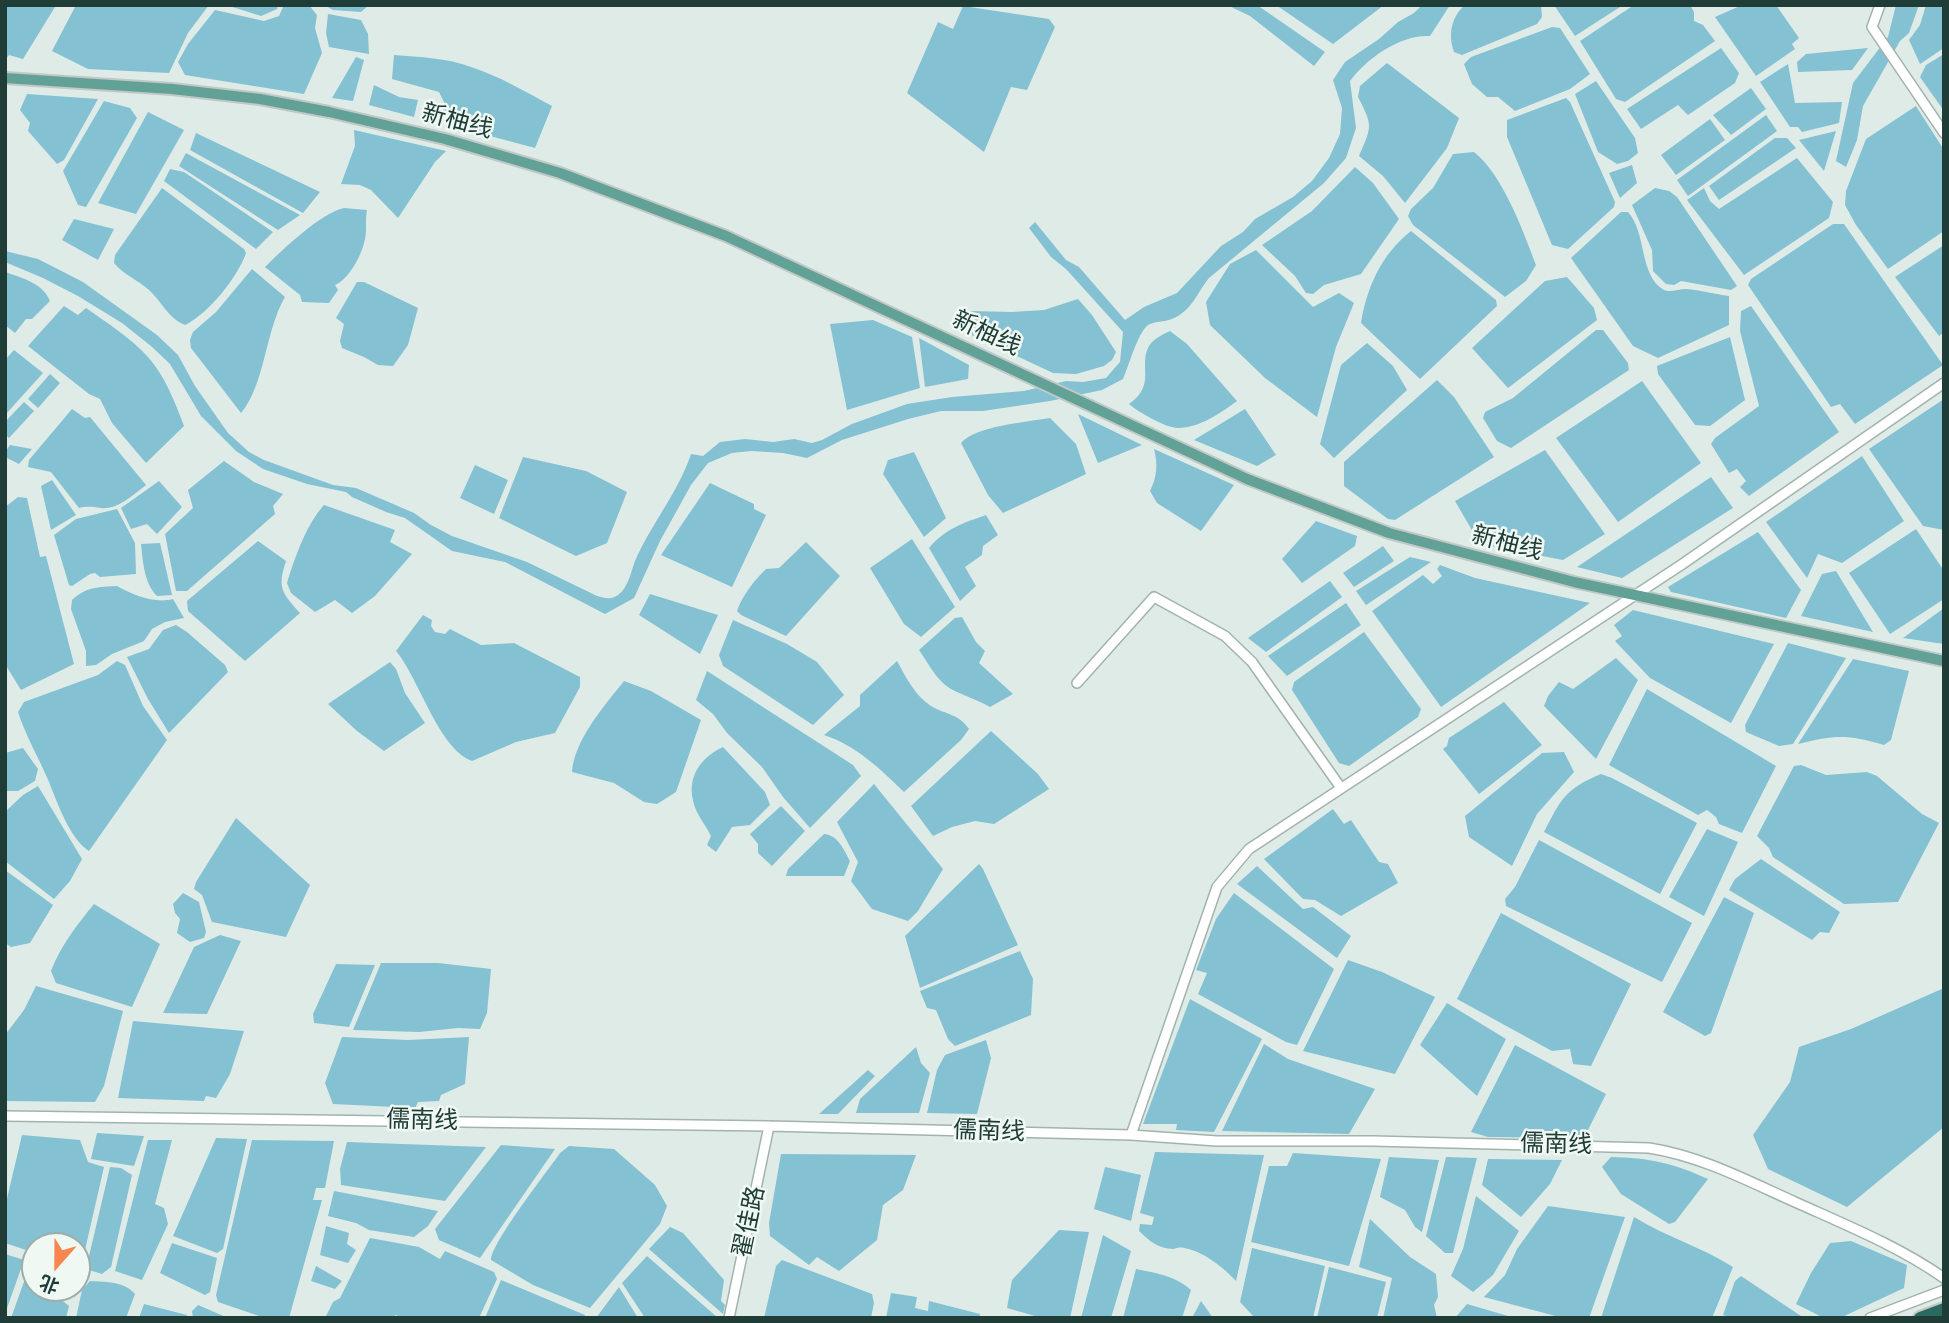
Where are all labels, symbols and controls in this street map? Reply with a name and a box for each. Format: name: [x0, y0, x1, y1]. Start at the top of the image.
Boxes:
street label: 新柚线: [418, 99, 496, 145]
street label: 新柚线: [947, 306, 1025, 362]
street label: 新柚线: [1469, 521, 1545, 567]
street label: 儒南线: [386, 1106, 458, 1136]
street label: 儒南线: [953, 1116, 1025, 1148]
street label: 儒南线: [1520, 1130, 1592, 1160]
street label: 翟佳路: [728, 1184, 772, 1260]
north arrow: [21, 1232, 91, 1302]
text: 北: [36, 1269, 63, 1300]

